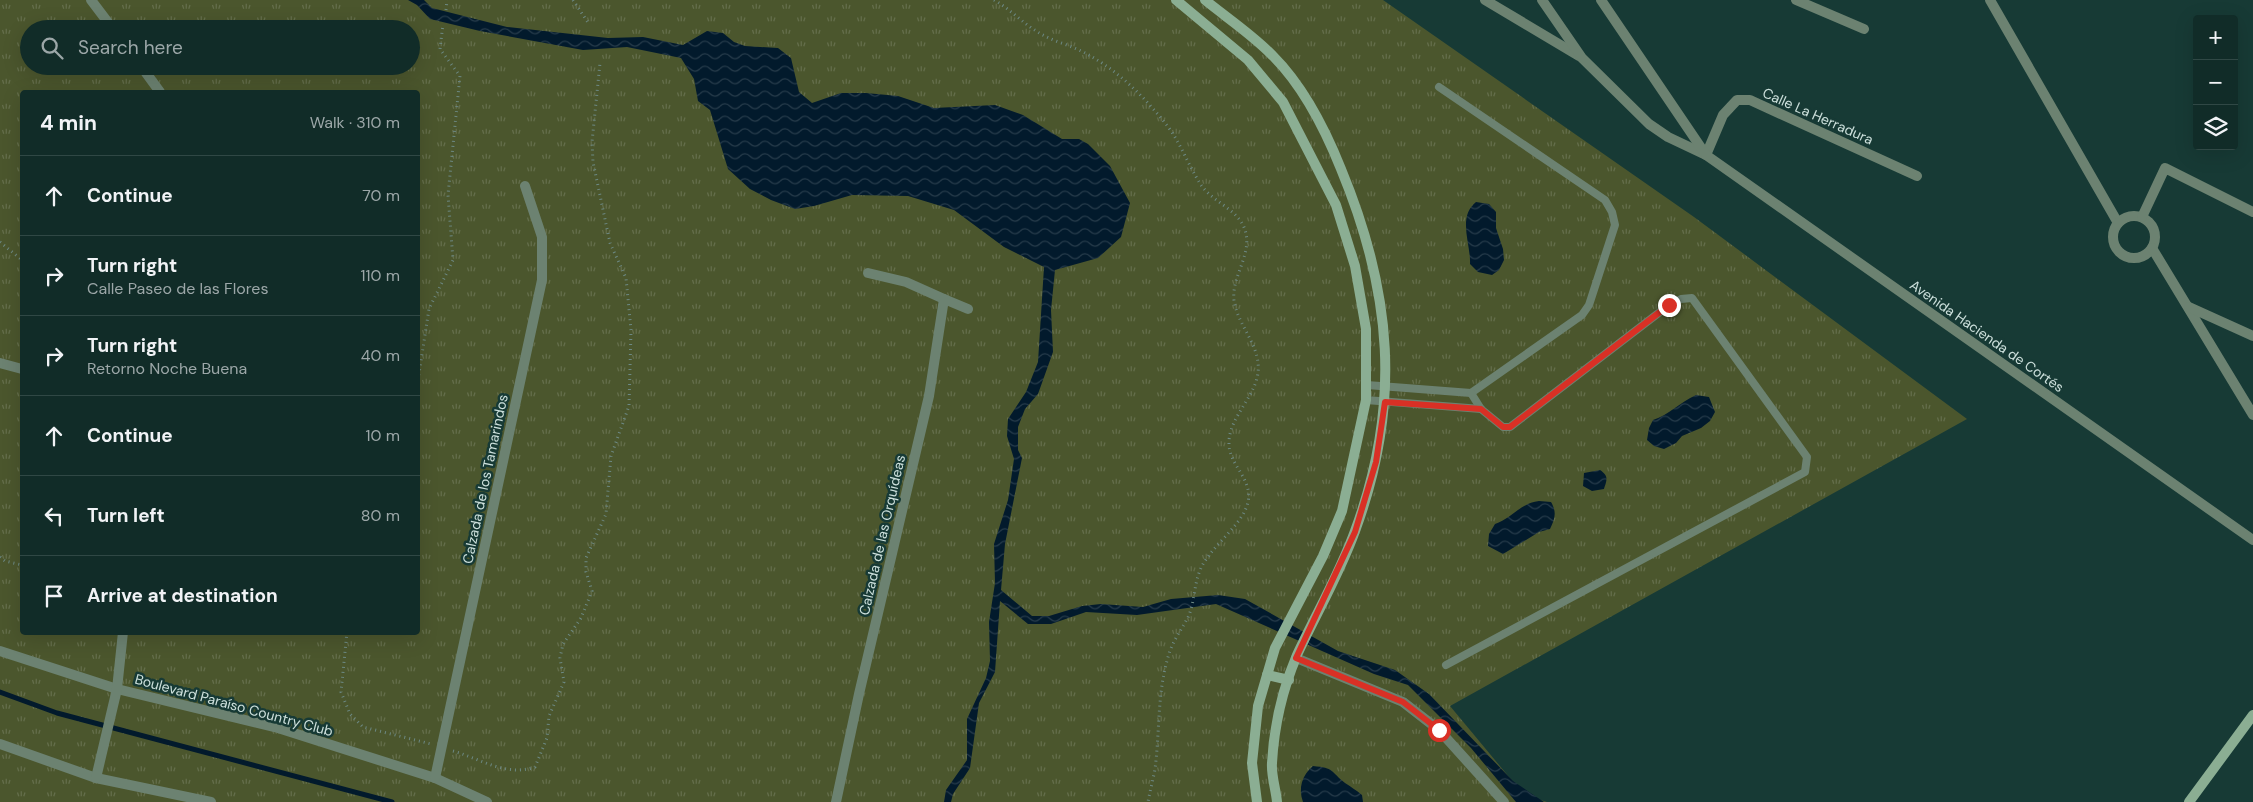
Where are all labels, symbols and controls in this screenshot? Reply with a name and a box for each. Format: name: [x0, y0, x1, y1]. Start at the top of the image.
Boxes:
map controls: [2193, 15, 2238, 150]
button: +: [2193, 15, 2238, 60]
search box: [20, 20, 420, 75]
icon: search: [38, 34, 66, 62]
text: Search here: [78, 35, 183, 60]
button: −: [2193, 60, 2238, 105]
street label: Calle La Herradura: [1760, 84, 1876, 148]
button: layers: [2193, 105, 2238, 150]
text: 4 min: [40, 109, 97, 137]
text: Walk · 310 m: [310, 112, 400, 133]
icon: ahead: [40, 182, 68, 210]
text: Continue: [87, 183, 173, 208]
text: 70 m: [362, 185, 400, 206]
text: Turn right: [87, 253, 177, 278]
icon: right: [40, 262, 68, 290]
text: 110 m: [361, 265, 400, 286]
street label: Avenida Hacienda de Cortés: [1906, 276, 2068, 396]
text: Calle Paseo de las Flores: [87, 278, 268, 299]
route end: [1658, 294, 1681, 317]
text: Turn right: [87, 333, 177, 358]
icon: right: [40, 342, 68, 370]
text: 40 m: [361, 345, 400, 366]
text: Retorno Noche Buena: [87, 358, 247, 379]
street label: Calzada de los Tamarindos: [458, 393, 512, 565]
icon: ahead: [40, 422, 68, 450]
text: Continue: [87, 423, 173, 448]
text: 10 m: [366, 425, 400, 446]
street label: Calzada de las Orquídeas: [855, 453, 909, 617]
icon: left: [40, 502, 68, 530]
text: Turn left: [87, 503, 165, 528]
text: 80 m: [361, 505, 400, 526]
icon: arrive: [40, 582, 68, 610]
text: Arrive at destination: [87, 583, 278, 608]
street label: Boulevard Paraíso Country Club: [133, 670, 335, 740]
route start: [1428, 719, 1451, 742]

